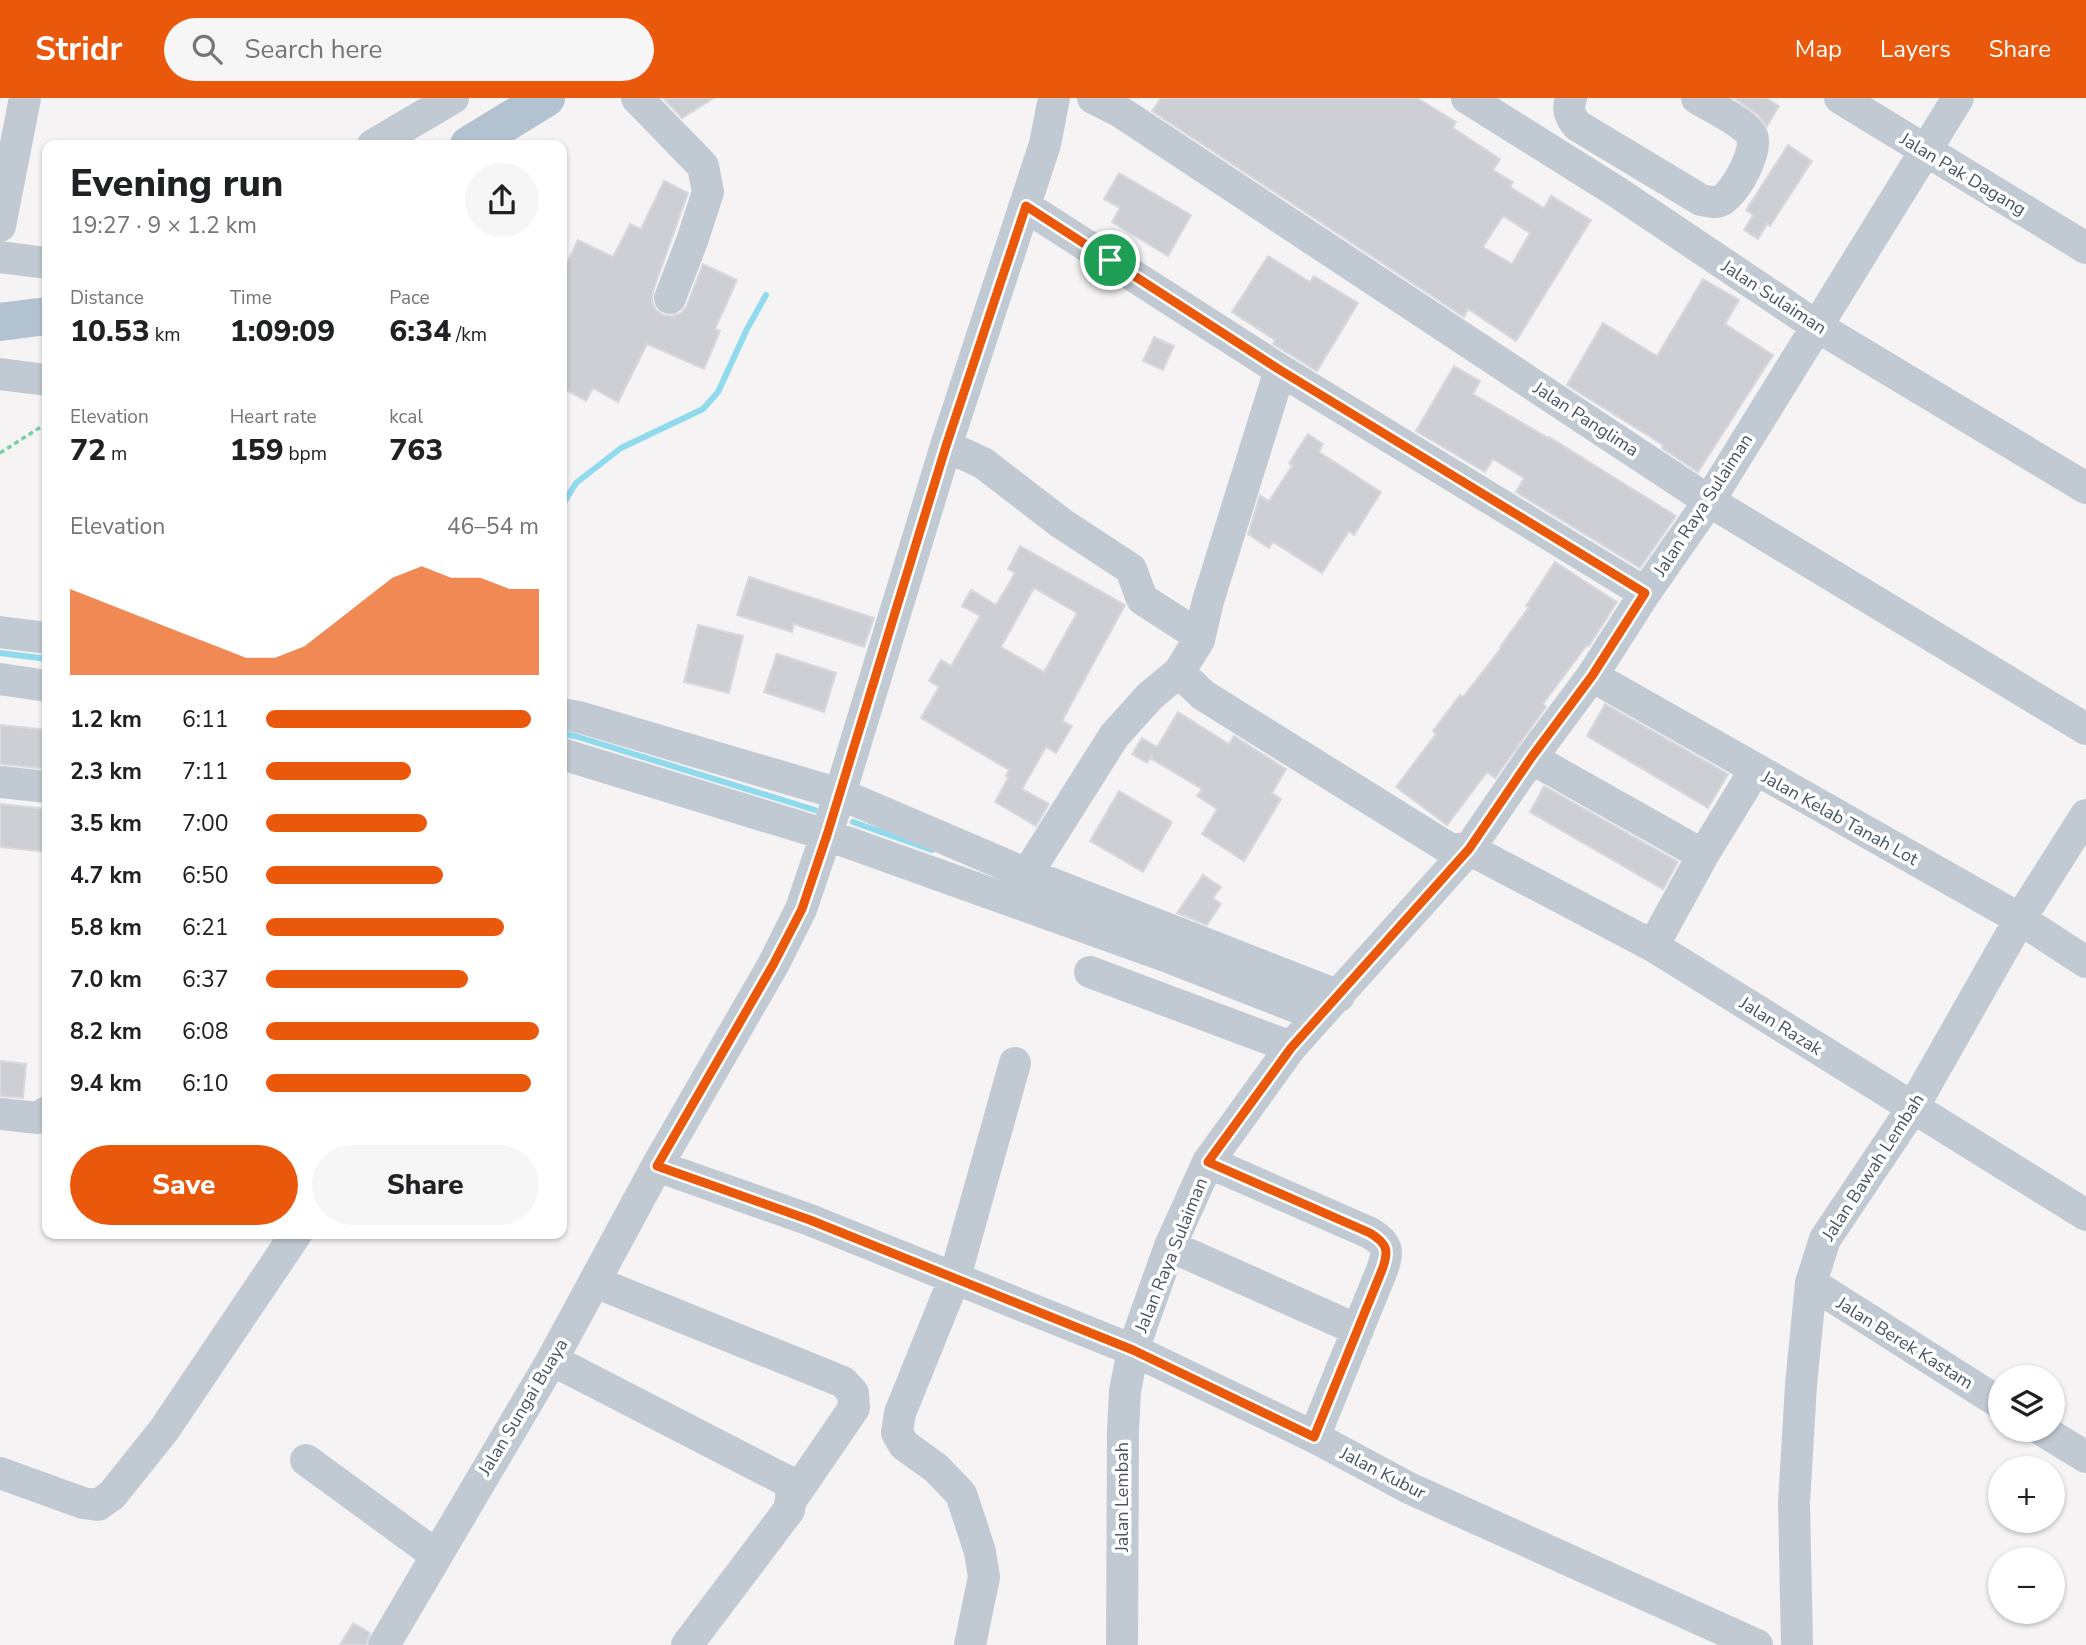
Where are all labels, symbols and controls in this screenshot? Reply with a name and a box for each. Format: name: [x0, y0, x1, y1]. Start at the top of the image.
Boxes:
search box: [164, 18, 654, 81]
text: Stridr: [35, 27, 122, 72]
icon: search: [188, 30, 226, 68]
text: Search here: [244, 32, 382, 67]
text: Map: [1795, 33, 1842, 65]
text: Layers: [1880, 33, 1951, 65]
text: Share: [1989, 33, 2051, 65]
street label: Jalan Pak Dagang: [1895, 126, 2030, 221]
text: Evening run: [70, 158, 283, 209]
button: share: [465, 163, 539, 237]
text: 19:27 · 9 × 1.2 km: [70, 210, 257, 241]
pin: [1080, 230, 1140, 290]
icon: arrive: [1091, 241, 1129, 279]
street label: Jalan Sulaiman: [1716, 254, 1831, 340]
text: Distance: [70, 285, 144, 311]
text: Time: [230, 285, 272, 311]
text: Pace: [389, 285, 430, 311]
text: 10.53: [70, 311, 150, 352]
text: 1:09:09: [230, 311, 335, 352]
text: 6:34: [389, 311, 451, 352]
text: km: [150, 322, 180, 348]
text: /km: [451, 322, 487, 348]
street label: Jalan Panglima: [1528, 375, 1643, 462]
text: Elevation: [70, 404, 149, 430]
text: Heart rate: [230, 404, 317, 430]
text: kcal: [389, 404, 423, 430]
street label: Jalan Raya Sulaiman: [1647, 429, 1758, 582]
text: 72: [70, 430, 106, 471]
text: 159: [230, 430, 284, 471]
text: 763: [389, 430, 443, 471]
text: m: [106, 441, 127, 467]
text: bpm: [284, 441, 327, 467]
text: Elevation: [70, 511, 165, 542]
text: 46–54 m: [447, 511, 539, 542]
text: 1.2 km: [70, 704, 142, 735]
text: 6:11: [182, 704, 229, 735]
text: 2.3 km: [70, 756, 142, 787]
text: 7:11: [182, 756, 229, 787]
street label: Jalan Kelab Tanah Lot: [1757, 765, 1923, 871]
text: 3.5 km: [70, 808, 142, 839]
text: 7:00: [182, 808, 229, 839]
text: 4.7 km: [70, 860, 142, 891]
text: 6:50: [182, 860, 229, 891]
text: 5.8 km: [70, 912, 142, 943]
text: 6:21: [182, 912, 229, 943]
text: 7.0 km: [70, 964, 142, 995]
text: 6:37: [182, 964, 229, 995]
street label: Jalan Razak: [1734, 991, 1828, 1061]
text: 8.2 km: [70, 1016, 142, 1047]
text: 6:08: [182, 1016, 229, 1047]
text: 9.4 km: [70, 1068, 142, 1099]
text: 6:10: [182, 1068, 229, 1099]
street label: Jalan Bawah Lembah: [1816, 1089, 1930, 1246]
button: Save: [70, 1145, 298, 1225]
button: Share: [312, 1145, 539, 1225]
street label: Jalan Raya Sulaiman: [1129, 1174, 1213, 1337]
street label: Jalan Berek Kastam: [1831, 1291, 1978, 1395]
street label: Jalan Sungai Buaya: [472, 1334, 573, 1481]
map controls: [1988, 1365, 2065, 1624]
button: layers: [1988, 1365, 2065, 1442]
street label: Jalan Kubur: [1335, 1441, 1431, 1505]
street label: Jalan Lembah: [1110, 1442, 1134, 1553]
button: +: [1988, 1456, 2065, 1533]
button: −: [1988, 1547, 2065, 1624]

